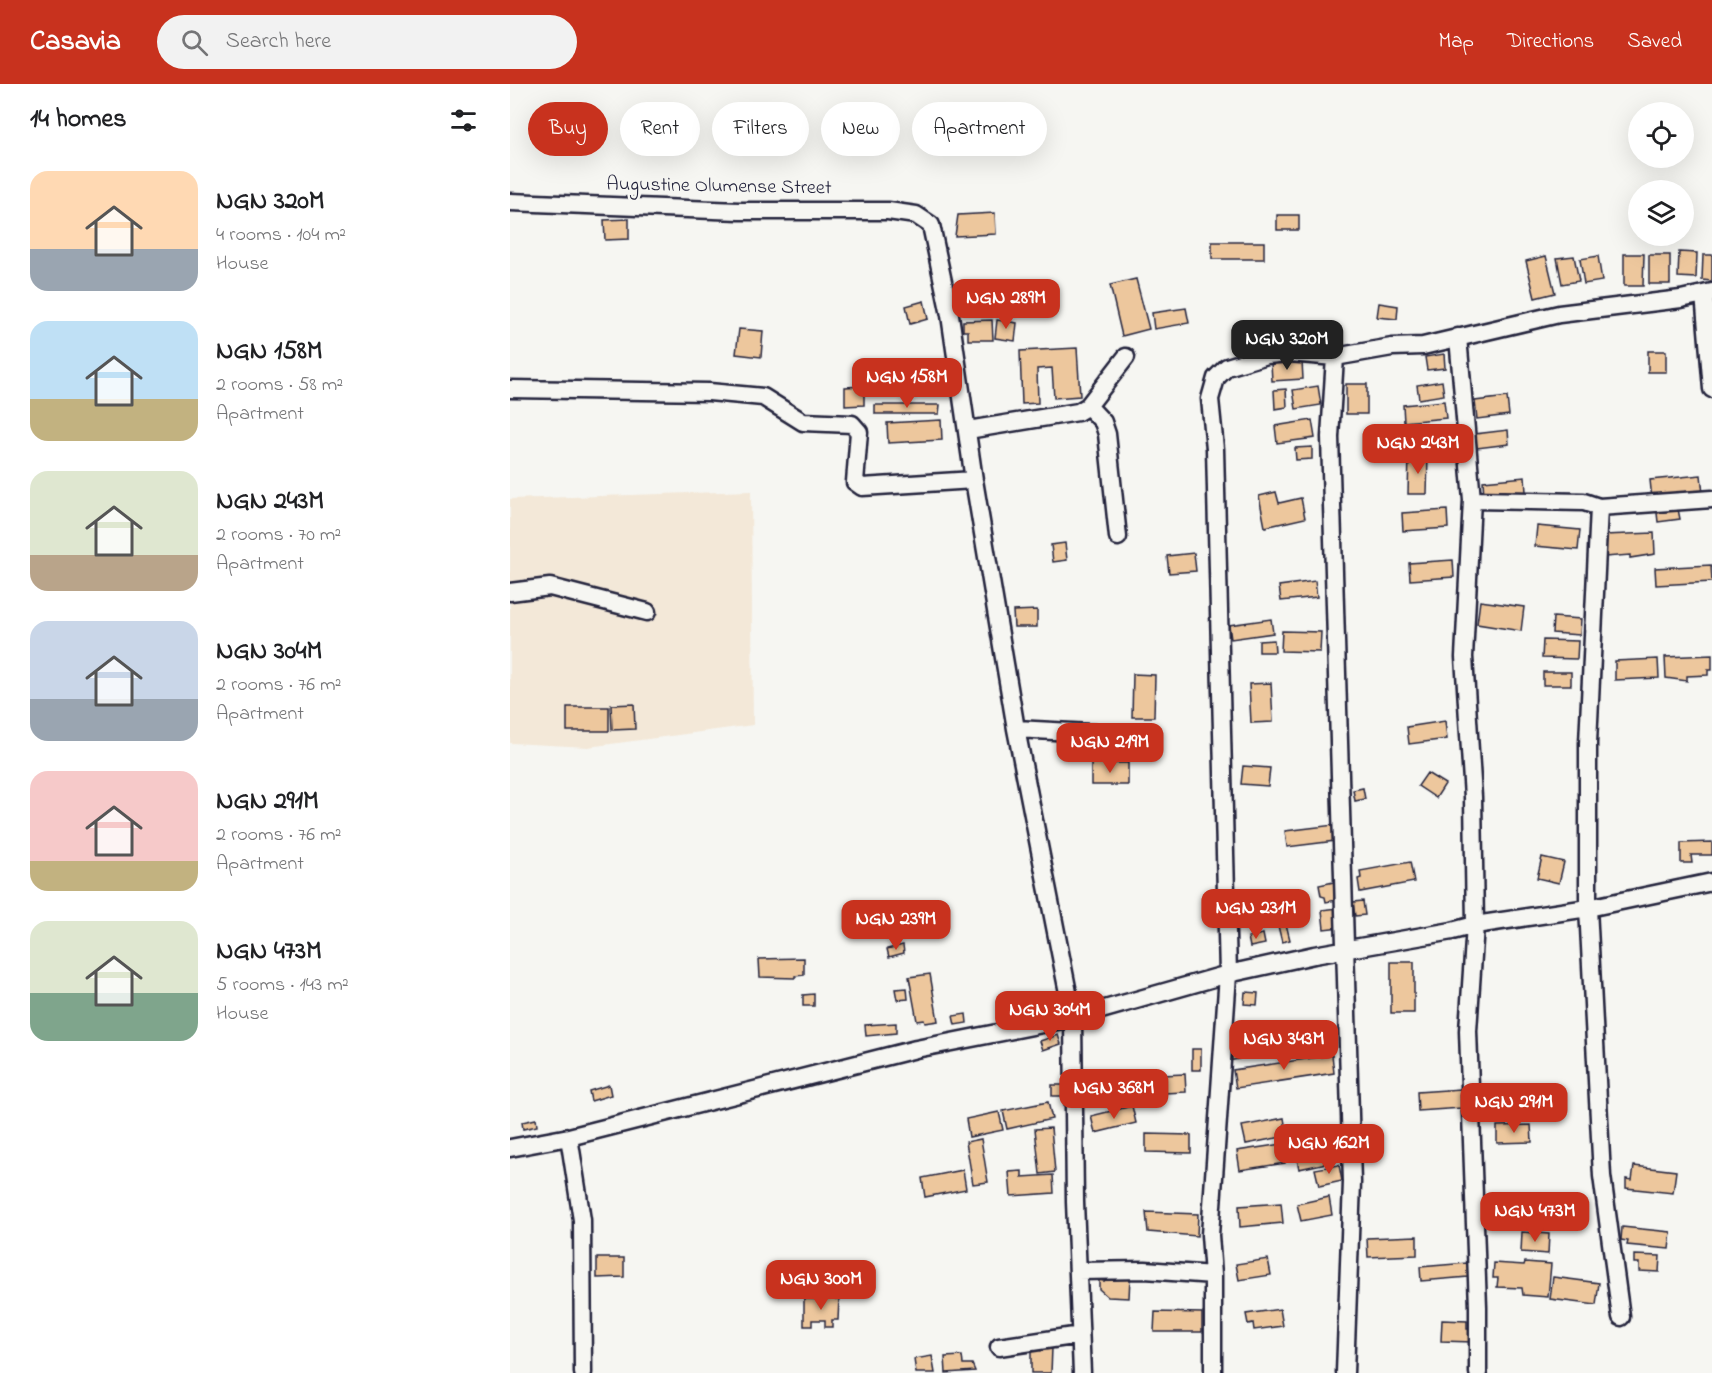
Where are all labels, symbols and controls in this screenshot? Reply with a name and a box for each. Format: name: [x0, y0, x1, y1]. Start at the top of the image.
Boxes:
search box: [157, 15, 577, 69]
text: Casavia: [30, 22, 121, 63]
icon: search: [178, 26, 211, 59]
text: Search here: [226, 26, 331, 58]
text: Map: [1438, 27, 1474, 57]
text: Directions: [1507, 27, 1594, 57]
text: Saved: [1627, 27, 1682, 57]
text: 14 homes: [30, 101, 126, 139]
chip: Buy: [528, 102, 608, 156]
chip: Rent: [620, 102, 700, 156]
chip: Filters: [712, 102, 809, 156]
chip: New: [821, 102, 900, 156]
chip: Apartment: [912, 102, 1047, 156]
map controls: [1628, 102, 1694, 246]
button: locate: [1628, 102, 1694, 168]
icon: filters: [447, 104, 480, 137]
street label: Augustine Olumense Street: [606, 171, 832, 204]
button: layers: [1628, 180, 1694, 246]
text: NGN 320M: [216, 183, 325, 221]
icon: home: [78, 195, 150, 267]
text: 4 rooms · 104 m²: [216, 221, 346, 250]
text: House: [216, 250, 269, 279]
pin: NGN 289M: [944, 279, 1068, 330]
text: NGN 289M: [966, 284, 1046, 313]
pin: NGN 320M: [1225, 320, 1349, 371]
text: NGN 320M: [1245, 325, 1329, 354]
text: NGN 158M: [216, 333, 323, 371]
icon: home: [78, 345, 150, 417]
pin: NGN 158M: [845, 358, 969, 409]
text: NGN 158M: [866, 363, 948, 392]
text: 2 rooms · 58 m²: [216, 371, 343, 400]
text: Apartment: [216, 400, 304, 429]
pin: NGN 243M: [1356, 424, 1480, 475]
text: NGN 243M: [1376, 429, 1460, 458]
text: NGN 243M: [216, 483, 324, 521]
icon: home: [78, 495, 150, 567]
text: 2 rooms · 70 m²: [216, 521, 341, 550]
text: Apartment: [216, 550, 304, 579]
text: NGN 304M: [216, 633, 322, 671]
icon: home: [78, 645, 150, 717]
text: 2 rooms · 76 m²: [216, 671, 341, 700]
text: Apartment: [216, 700, 304, 729]
pin: NGN 219M: [1048, 723, 1172, 774]
text: NGN 219M: [1071, 728, 1150, 757]
text: NGN 291M: [216, 783, 319, 821]
icon: home: [78, 795, 150, 867]
text: 2 rooms · 76 m²: [216, 821, 341, 850]
text: Apartment: [216, 850, 304, 879]
pin: NGN 231M: [1194, 889, 1318, 940]
text: NGN 231M: [1215, 894, 1297, 923]
pin: NGN 239M: [834, 900, 958, 951]
text: NGN 239M: [856, 905, 936, 934]
text: NGN 473M: [216, 933, 322, 971]
icon: home: [78, 945, 150, 1017]
text: 5 rooms · 143 m²: [216, 971, 349, 1000]
pin: NGN 304M: [988, 991, 1112, 1042]
text: NGN 304M: [1009, 996, 1091, 1025]
text: House: [216, 1000, 269, 1029]
pin: NGN 343M: [1222, 1020, 1346, 1071]
text: NGN 343M: [1243, 1025, 1325, 1054]
pin: NGN 368M: [1052, 1069, 1176, 1120]
text: NGN 368M: [1073, 1074, 1155, 1103]
pin: NGN 291M: [1452, 1083, 1576, 1134]
text: NGN 291M: [1475, 1088, 1554, 1117]
pin: NGN 162M: [1267, 1124, 1391, 1175]
text: NGN 162M: [1288, 1129, 1370, 1158]
pin: NGN 473M: [1473, 1192, 1597, 1243]
text: NGN 473M: [1494, 1197, 1576, 1226]
pin: NGN 300M: [759, 1260, 883, 1311]
text: NGN 300M: [780, 1265, 862, 1294]

